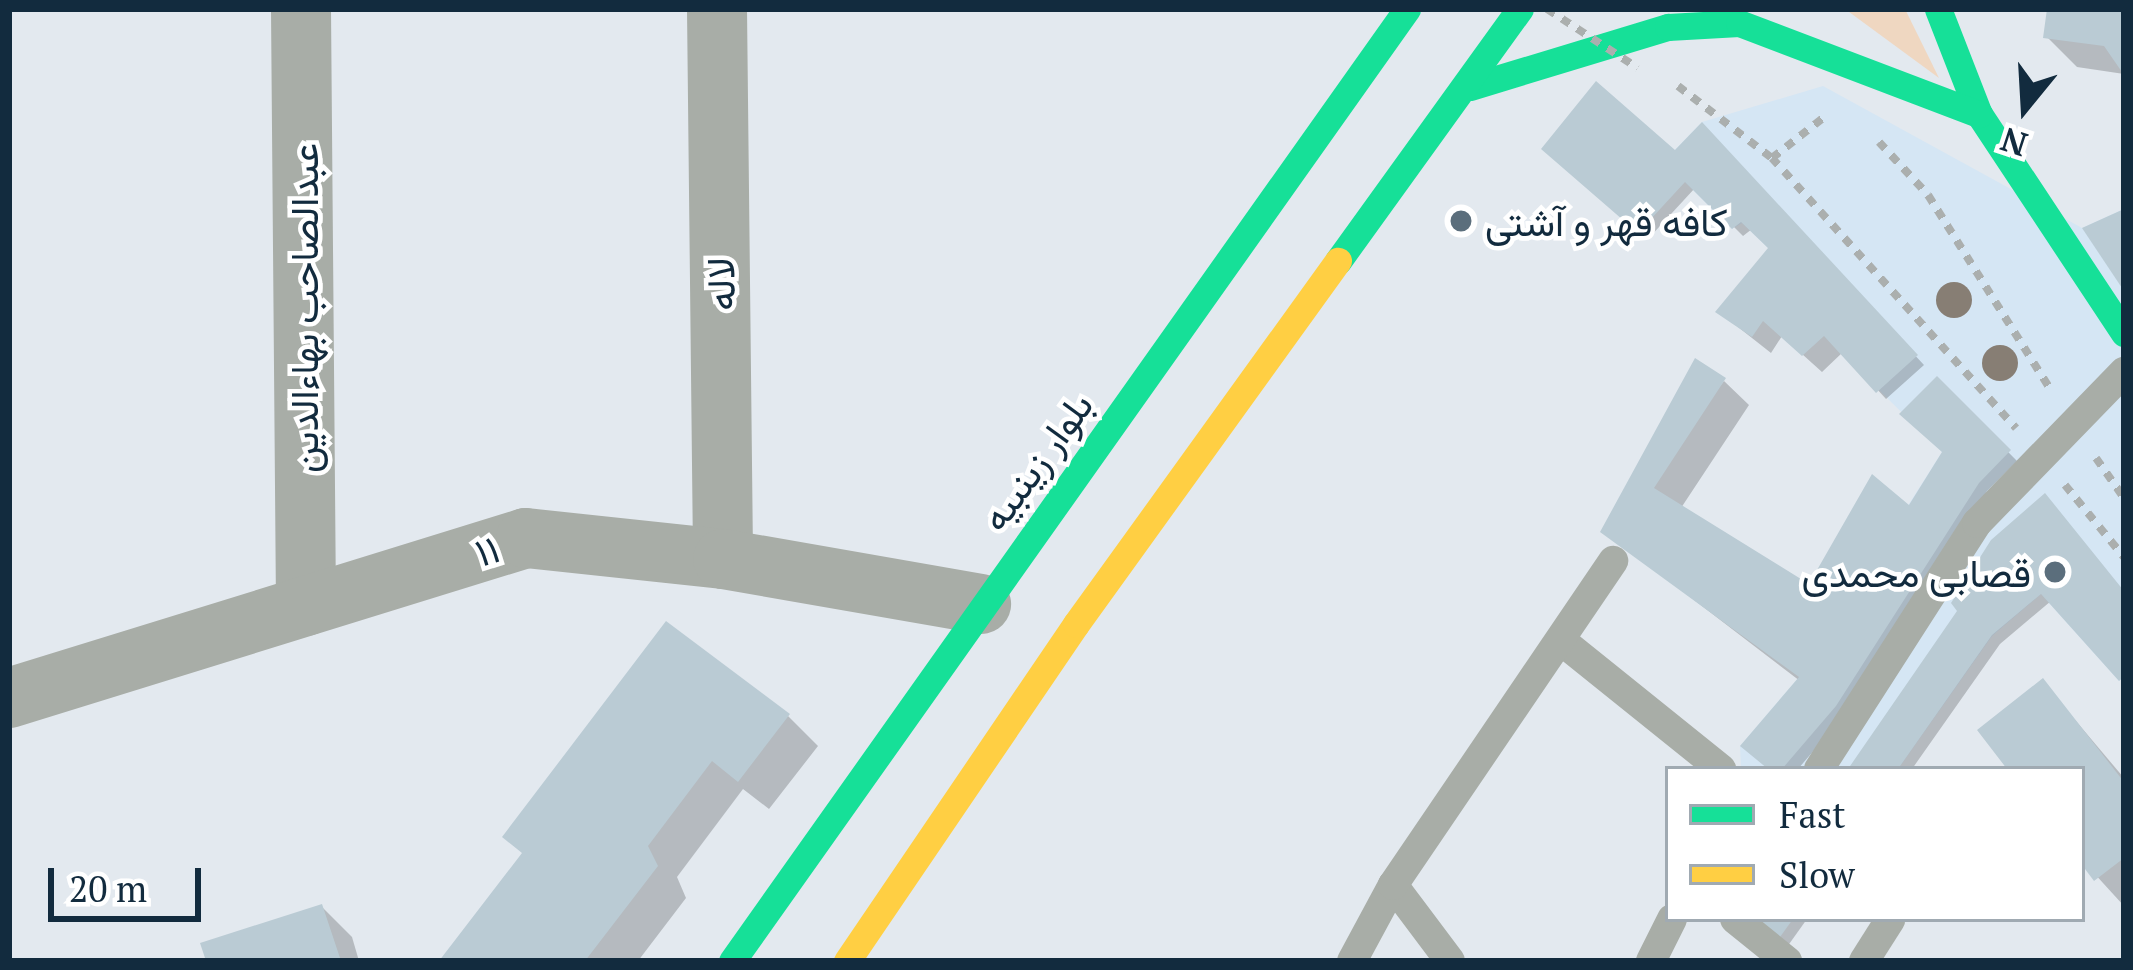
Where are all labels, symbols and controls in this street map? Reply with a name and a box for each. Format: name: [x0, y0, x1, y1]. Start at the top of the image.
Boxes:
north arrow: [1965, 48, 2085, 168]
text: N: [1995, 118, 2032, 167]
street label: عبدالصاحب بهاءالدین: [280, 143, 326, 473]
place label: کافه قهر و آشتی: [1485, 198, 1728, 244]
marker: کافه قهر و آشتی: [1448, 208, 1474, 234]
street label: لاله: [696, 257, 744, 311]
street label: بلوار زینبیه: [970, 383, 1102, 539]
street label: ۱۱: [469, 524, 505, 576]
place label: قصابی محمدی: [1802, 549, 2031, 595]
marker: قصابی محمدی: [2042, 559, 2068, 585]
legend: [1665, 766, 2085, 922]
text: Fast: [1779, 791, 1846, 838]
scale bar: [54, 844, 207, 918]
text: Slow: [1779, 851, 1855, 898]
text: 20 m: [69, 865, 147, 912]

